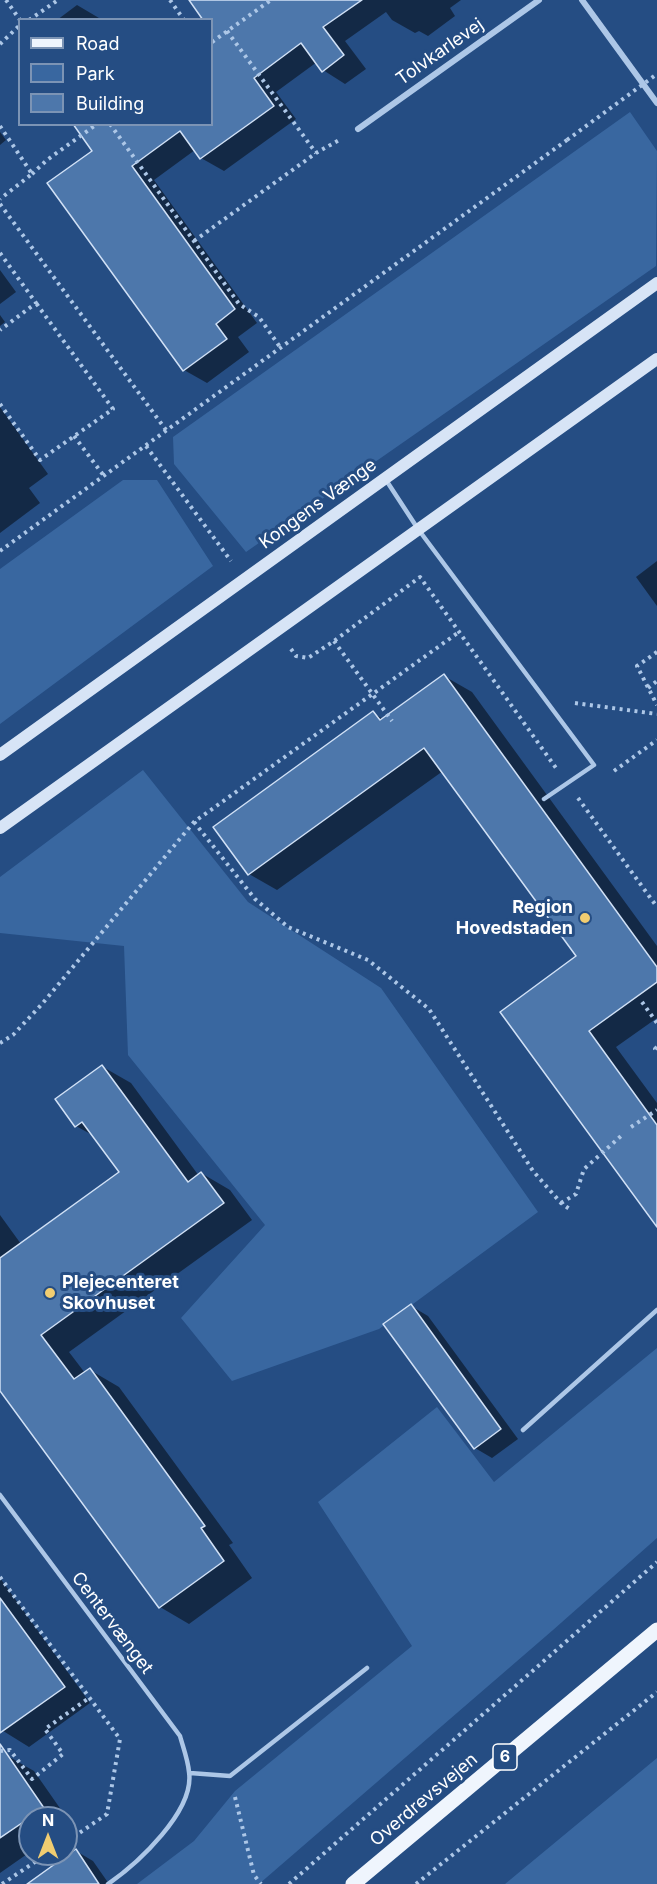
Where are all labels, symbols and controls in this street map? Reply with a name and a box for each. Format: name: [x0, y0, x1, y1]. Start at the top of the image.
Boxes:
street label: Tolvkarlevej: [392, 14, 488, 90]
legend: [18, 18, 213, 126]
text: Road: [76, 33, 119, 54]
text: Park: [76, 63, 115, 84]
text: Building: [76, 93, 144, 114]
street label: Kongens Vænge: [255, 454, 381, 554]
place label: Region Hovedstaden: [456, 897, 573, 940]
marker: Region Hovedstaden: [578, 911, 592, 925]
place label: Plejecenteret Skovhuset: [62, 1272, 179, 1314]
marker: Plejecenteret Skovhuset: [43, 1286, 57, 1300]
street label: Centervænget: [67, 1568, 157, 1678]
road number: 6: [493, 1744, 517, 1770]
street label: Overdrevsvejen: [366, 1749, 482, 1851]
north arrow: [18, 1806, 78, 1866]
text: N: [42, 1810, 54, 1830]

